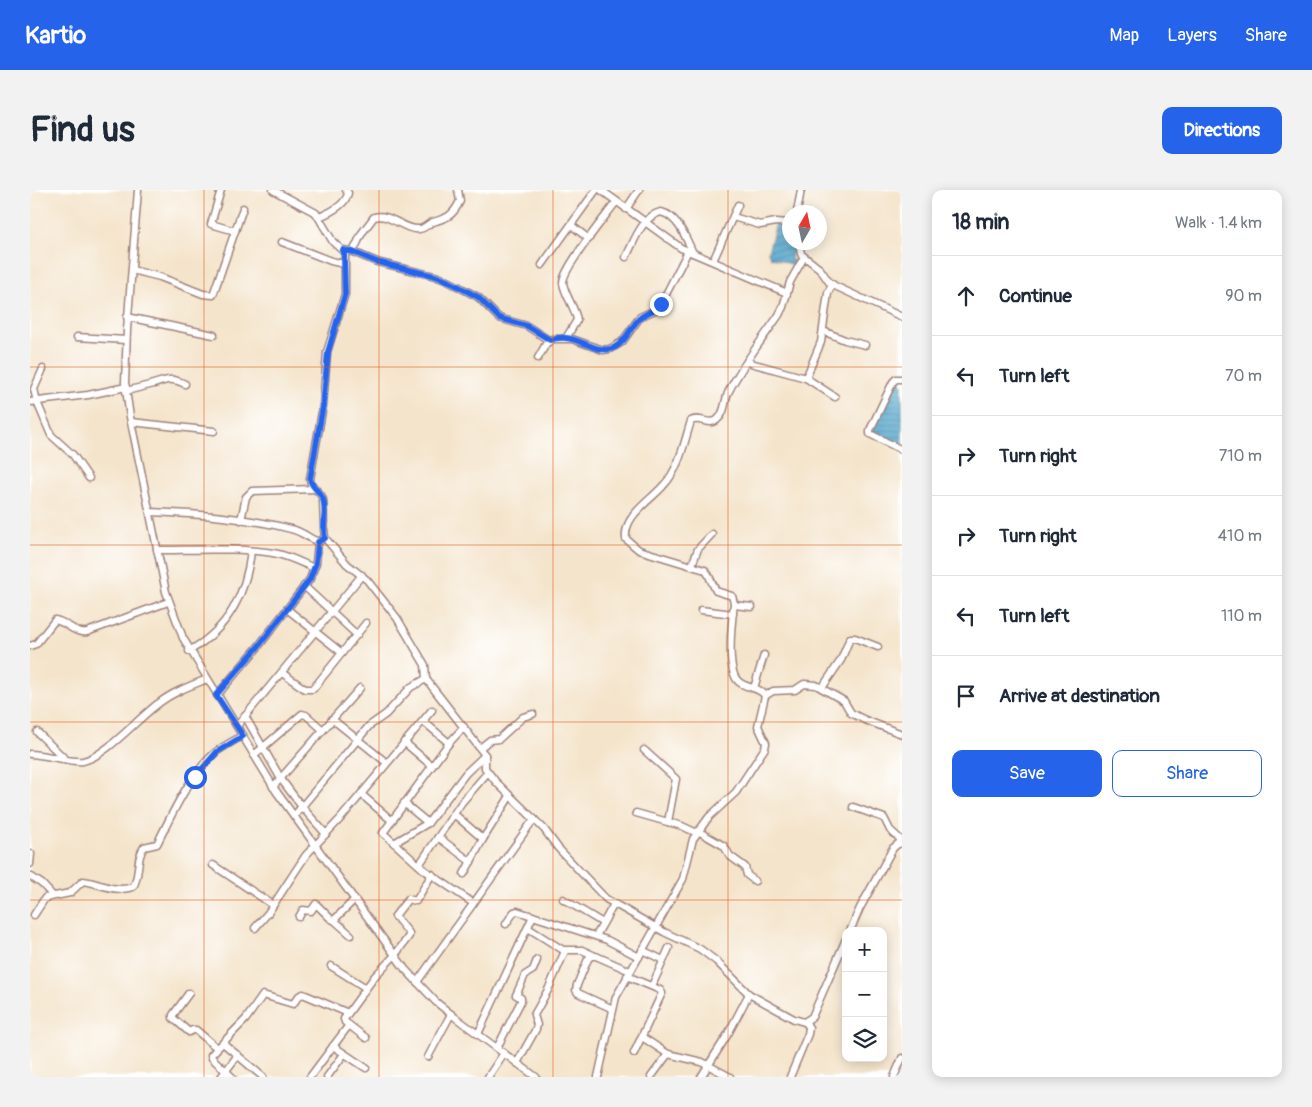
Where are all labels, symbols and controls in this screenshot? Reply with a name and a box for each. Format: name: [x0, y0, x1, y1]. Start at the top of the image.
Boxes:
text: Kartio: [25, 21, 86, 50]
text: Map: [1110, 24, 1139, 47]
text: Layers: [1167, 24, 1217, 47]
text: Share: [1245, 24, 1287, 47]
button: Directions: [1162, 107, 1282, 154]
text: Find us: [30, 108, 135, 152]
north arrow: [782, 205, 827, 250]
text: 18 min: [952, 209, 1009, 236]
text: Walk · 1.4 km: [1175, 213, 1262, 233]
icon: ahead: [952, 282, 980, 310]
text: Continue: [999, 284, 1072, 308]
text: 90 m: [1225, 286, 1262, 306]
route end: [650, 293, 673, 316]
icon: left: [952, 362, 980, 390]
text: Turn left: [999, 364, 1069, 388]
text: 70 m: [1225, 366, 1262, 386]
icon: right: [952, 442, 980, 470]
text: Turn right: [999, 444, 1077, 468]
text: 710 m: [1219, 446, 1262, 466]
icon: right: [952, 522, 980, 550]
text: Turn right: [999, 524, 1077, 548]
text: 410 m: [1218, 526, 1262, 546]
icon: left: [952, 602, 980, 630]
text: Turn left: [999, 604, 1069, 628]
text: 110 m: [1221, 606, 1262, 626]
icon: arrive: [952, 682, 980, 710]
text: Arrive at destination: [999, 684, 1160, 708]
button: Save: [952, 750, 1102, 797]
button: Share: [1112, 750, 1262, 797]
route start: [184, 766, 207, 789]
map controls: [842, 927, 887, 1062]
button: +: [842, 927, 887, 972]
button: −: [842, 972, 887, 1017]
button: layers: [842, 1017, 887, 1062]

